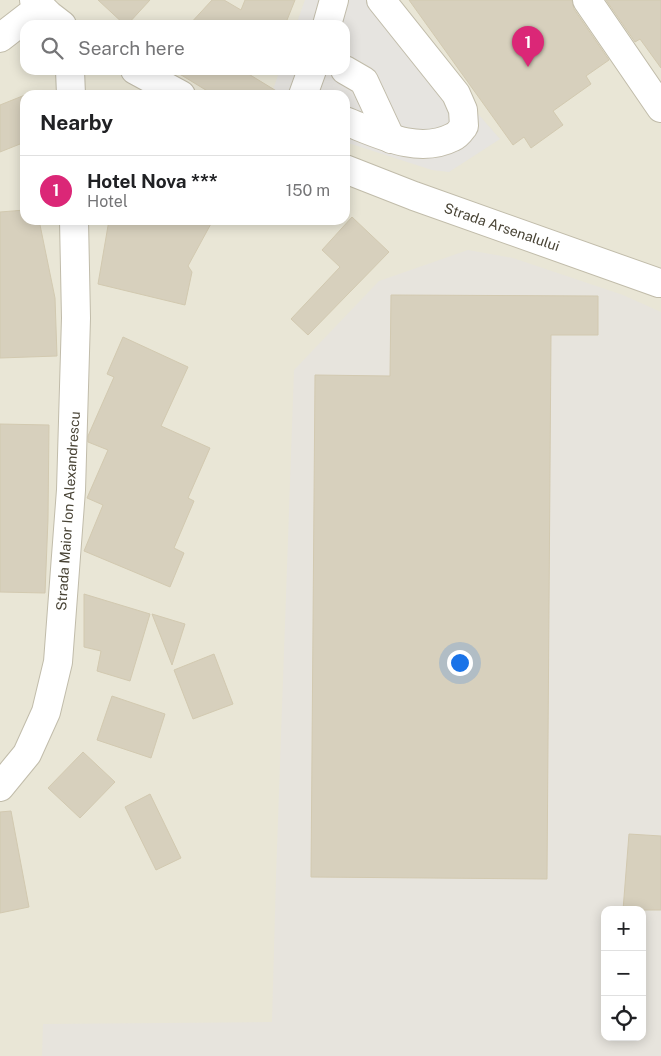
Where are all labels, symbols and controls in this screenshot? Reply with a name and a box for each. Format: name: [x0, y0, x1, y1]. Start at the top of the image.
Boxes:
search box: [20, 20, 350, 75]
pin: 1: [512, 26, 544, 67]
icon: search: [38, 34, 66, 62]
text: Search here: [78, 37, 185, 59]
text: Nearby: [40, 110, 113, 135]
text: Hotel Nova ***: [87, 170, 218, 192]
text: 1: [53, 181, 59, 200]
text: 150 m: [286, 181, 330, 200]
text: Hotel: [87, 192, 128, 211]
street label: Strada Arsenalului: [442, 200, 562, 254]
street label: Strada Maior Ion Alexandrescu: [53, 411, 83, 611]
your location: [447, 650, 473, 676]
map controls: [601, 906, 646, 1041]
button: +: [601, 906, 646, 951]
button: −: [601, 951, 646, 996]
button: locate: [601, 996, 646, 1041]

